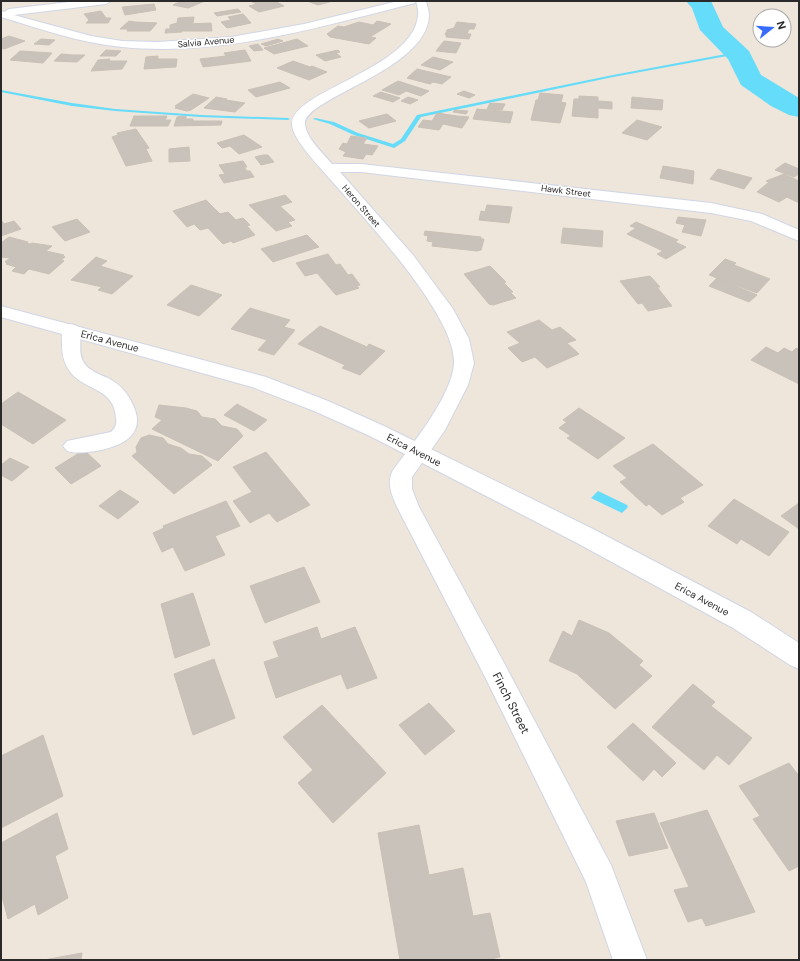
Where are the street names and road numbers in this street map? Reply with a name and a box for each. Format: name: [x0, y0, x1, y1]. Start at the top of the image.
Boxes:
street label: Salvia Avenue: [177, 34, 235, 50]
street label: Heron Street: [339, 182, 383, 230]
street label: Hawk Street: [540, 182, 592, 200]
street label: Erica Avenue: [80, 327, 141, 355]
street label: Erica Avenue: [385, 431, 444, 469]
street label: Erica Avenue: [673, 579, 732, 619]
street label: Finch Street: [489, 669, 534, 737]

